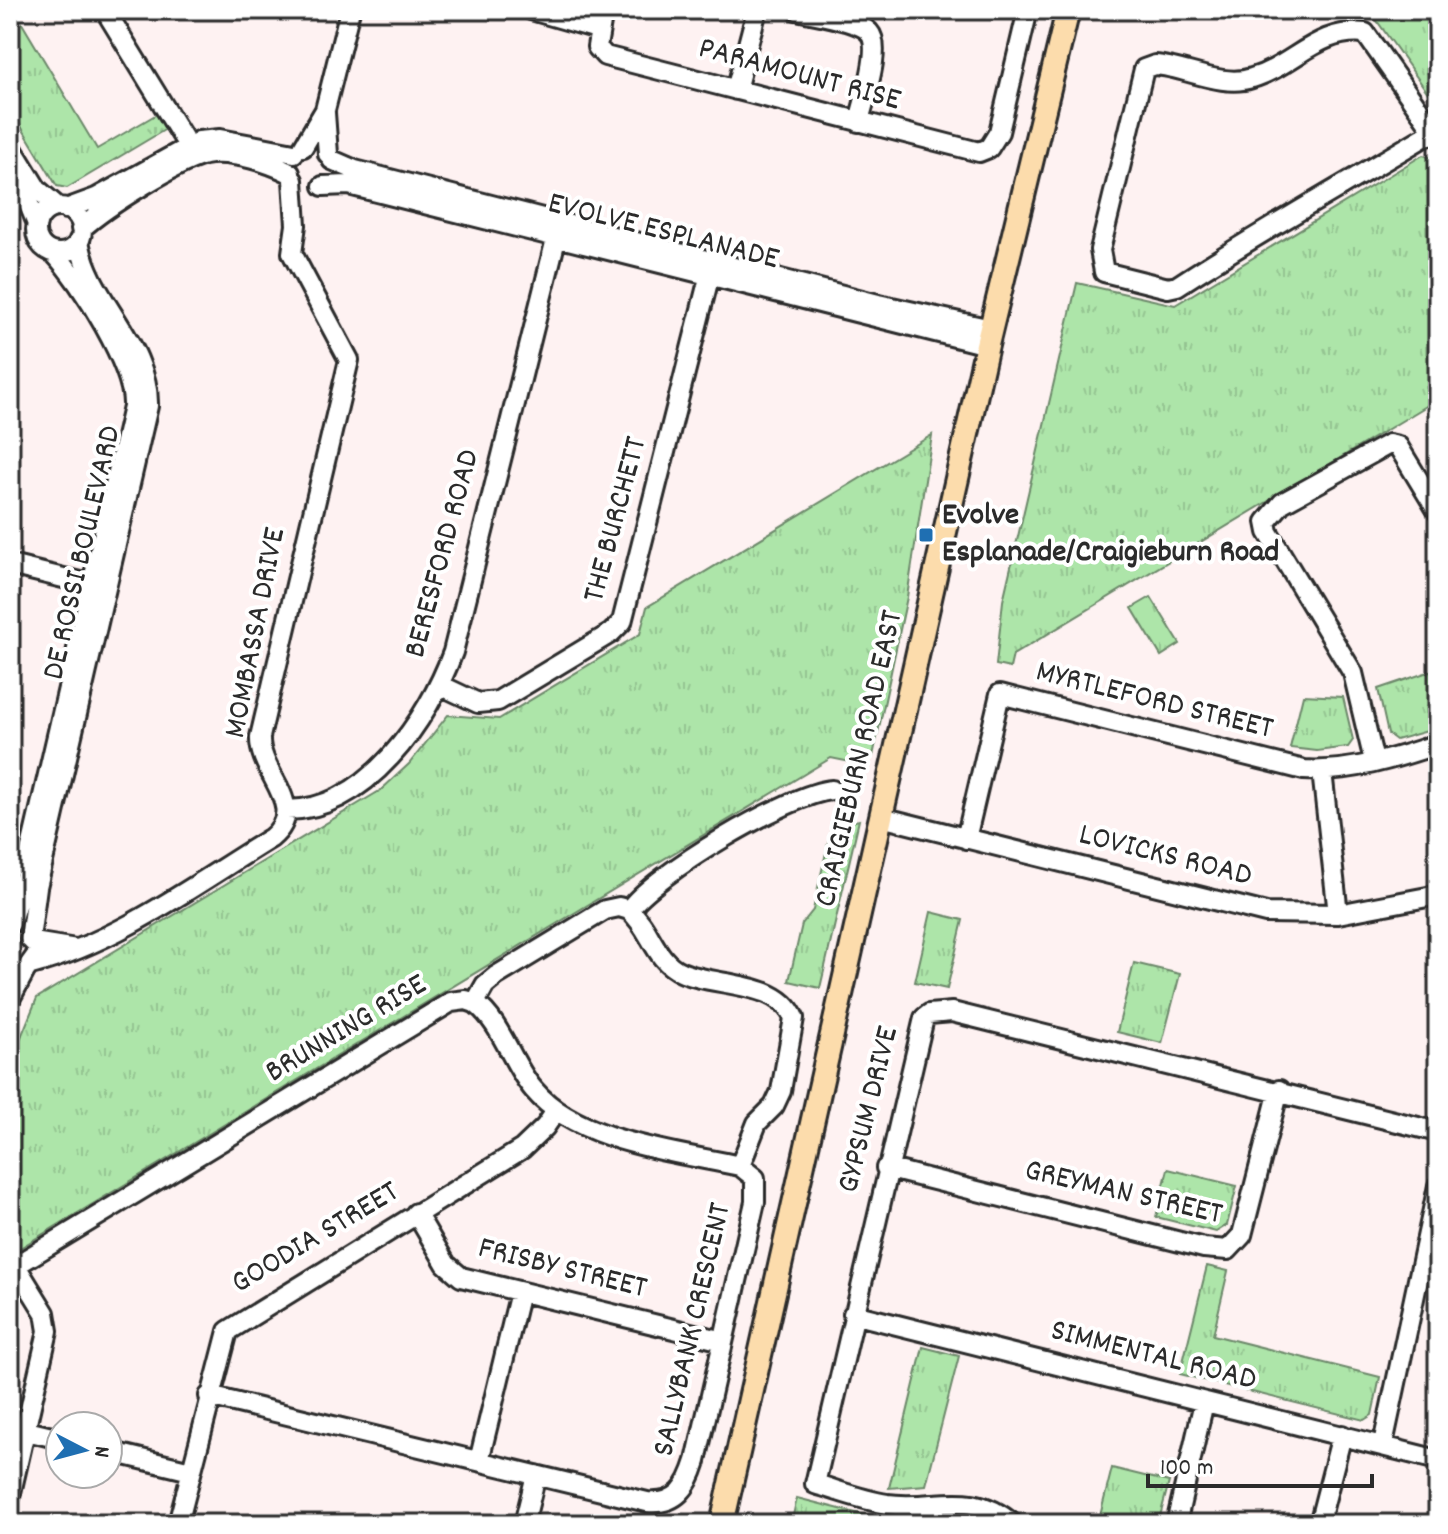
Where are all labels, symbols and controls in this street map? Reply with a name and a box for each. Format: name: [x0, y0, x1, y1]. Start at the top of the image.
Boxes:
street label: PARAMOUNT RISE: [693, 27, 906, 125]
street label: EVOLVE ESPLANADE: [543, 182, 784, 284]
street label: DE ROSSI BOULEVARD: [32, 421, 136, 685]
street label: THE BURCHETT: [573, 432, 661, 608]
street label: BERESFORD ROAD: [394, 445, 494, 663]
place label: Evolve Esplanade/Craigieburn Road: [942, 494, 1279, 577]
street label: MOMBASSA DRIVE: [214, 523, 300, 742]
marker: Evolve Esplanade/Craigieburn Road: [917, 526, 935, 544]
street label: CRAIGIEBURN ROAD EAST: [805, 606, 918, 912]
street label: MYRTLEFORD STREET: [1031, 650, 1278, 754]
street label: LOVICKS ROAD: [1074, 813, 1256, 901]
street label: BRUNNING RISE: [258, 963, 437, 1096]
street label: GYPSUM DRIVE: [827, 1022, 913, 1198]
street label: GREYMAN STREET: [1020, 1149, 1227, 1239]
street label: GOODIA STREET: [223, 1171, 409, 1307]
street label: SALLYBANK CRESCENT: [642, 1198, 746, 1461]
street label: FRISBY STREET: [473, 1227, 651, 1313]
street label: SIMMENTAL ROAD: [1045, 1309, 1261, 1405]
north arrow: [44, 1410, 124, 1490]
scale bar: [1148, 1438, 1372, 1488]
text: N: [84, 1445, 116, 1459]
text: 100 m: [1160, 1452, 1213, 1486]

